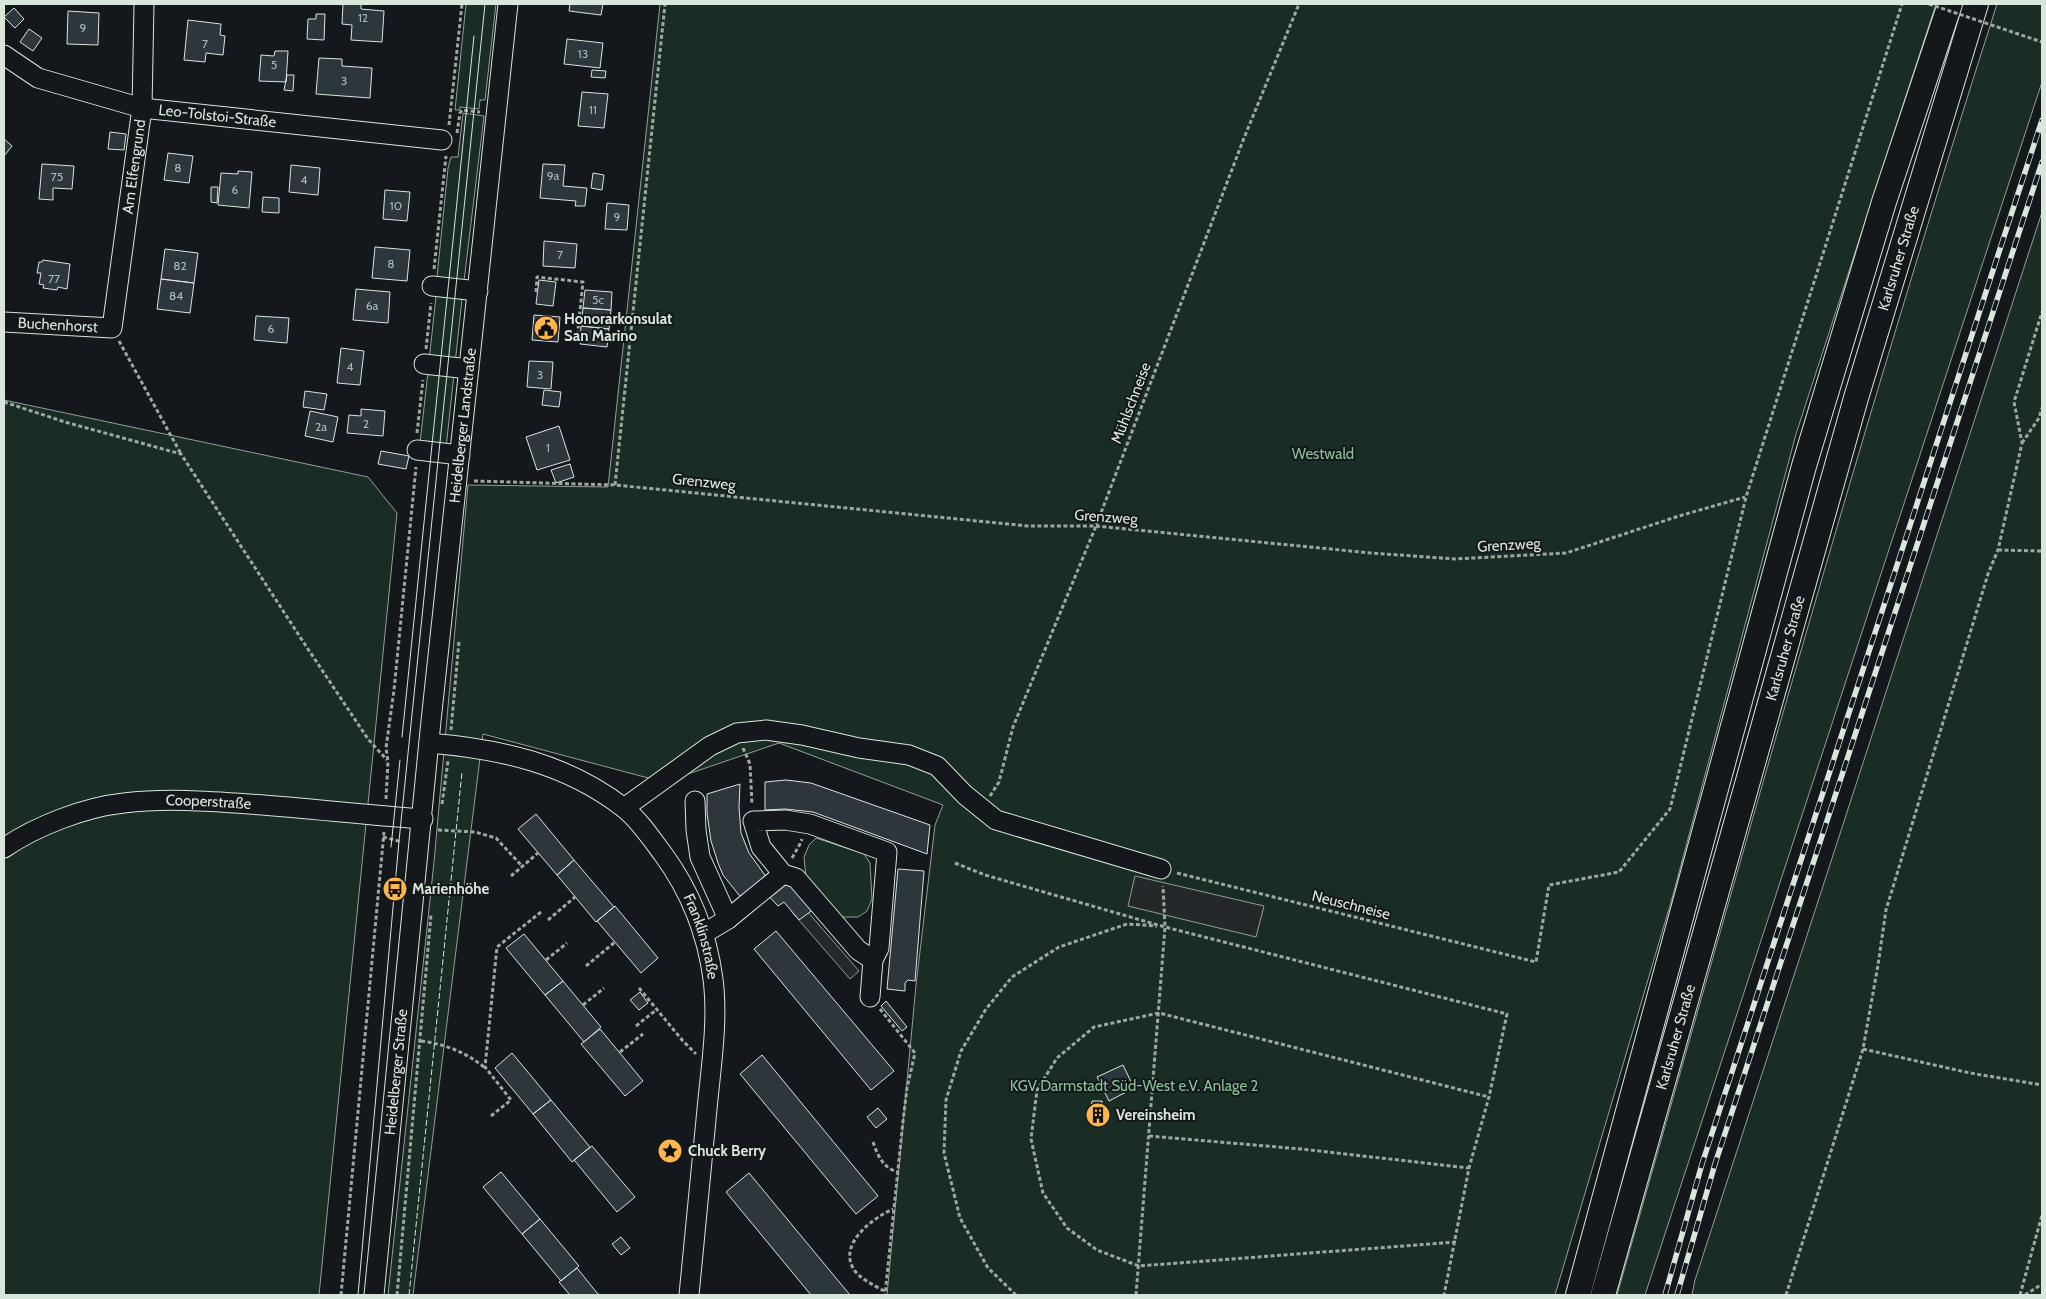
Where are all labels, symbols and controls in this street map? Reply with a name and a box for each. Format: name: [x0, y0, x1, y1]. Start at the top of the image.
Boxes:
house number: 12: [358, 10, 368, 25]
house number: 9: [80, 20, 87, 35]
house number: 7: [202, 36, 208, 51]
house number: 13: [578, 46, 588, 61]
house number: 5: [271, 57, 277, 72]
house number: 3: [341, 73, 347, 88]
street label: Leo-Tolstoi-Straße: [158, 101, 277, 131]
house number: 11: [589, 102, 597, 117]
street label: Am Elfengrund: [119, 118, 149, 215]
house number: 8: [174, 160, 182, 175]
house number: 9a: [547, 168, 560, 183]
house number: 75: [51, 169, 63, 184]
house number: 4: [301, 172, 308, 187]
house number: 6: [232, 182, 239, 197]
house number: 10: [390, 198, 402, 213]
street label: Karlsruher Straße: [1874, 204, 1923, 313]
house number: 9: [614, 209, 621, 224]
house number: 7: [557, 247, 563, 262]
house number: 8: [387, 256, 395, 271]
house number: 82: [173, 258, 187, 273]
house number: 77: [48, 271, 60, 286]
house number: 84: [169, 288, 183, 303]
house number: 5c: [592, 292, 605, 307]
house number: 6a: [366, 298, 379, 313]
place label: Honorarkonsulat San Marino: [564, 310, 672, 345]
street label: Buchenhorst: [17, 314, 98, 336]
public building icon: Honorarkonsulat San Marino: [533, 315, 559, 341]
house number: 6: [268, 321, 275, 336]
street label: Heidelberger Landstraße: [445, 347, 480, 504]
house number: 4: [347, 359, 354, 374]
street label: Mühlschneise: [1107, 359, 1155, 446]
house number: 3: [537, 367, 543, 382]
house number: 2: [363, 416, 369, 431]
house number: 2a: [315, 419, 327, 434]
house number: 1: [546, 440, 550, 455]
park label: Westwald: [1292, 445, 1354, 463]
street label: Grenzweg: [671, 470, 737, 494]
street label: Grenzweg: [1074, 506, 1139, 528]
street label: Grenzweg: [1477, 534, 1542, 556]
street label: Karlsruher Straße: [1762, 593, 1809, 703]
street label: Cooperstraße: [166, 791, 252, 813]
bus stop icon: Marienhöhe: [382, 876, 408, 902]
place label: Marienhöhe: [412, 880, 490, 898]
street label: Neuschneise: [1310, 887, 1392, 924]
street label: Franklinstraße: [680, 891, 722, 981]
street label: Karlsruher Straße: [1652, 982, 1699, 1092]
street label: Heidelberger Straße: [381, 1008, 411, 1136]
park label: KGV Darmstadt Süd-West e.V. Anlage 2: [1010, 1077, 1258, 1095]
building icon: Vereinsheim: [1085, 1102, 1111, 1128]
place label: Vereinsheim: [1116, 1106, 1196, 1124]
place icon: Chuck Berry: [657, 1138, 683, 1164]
place label: Chuck Berry: [688, 1142, 767, 1160]

